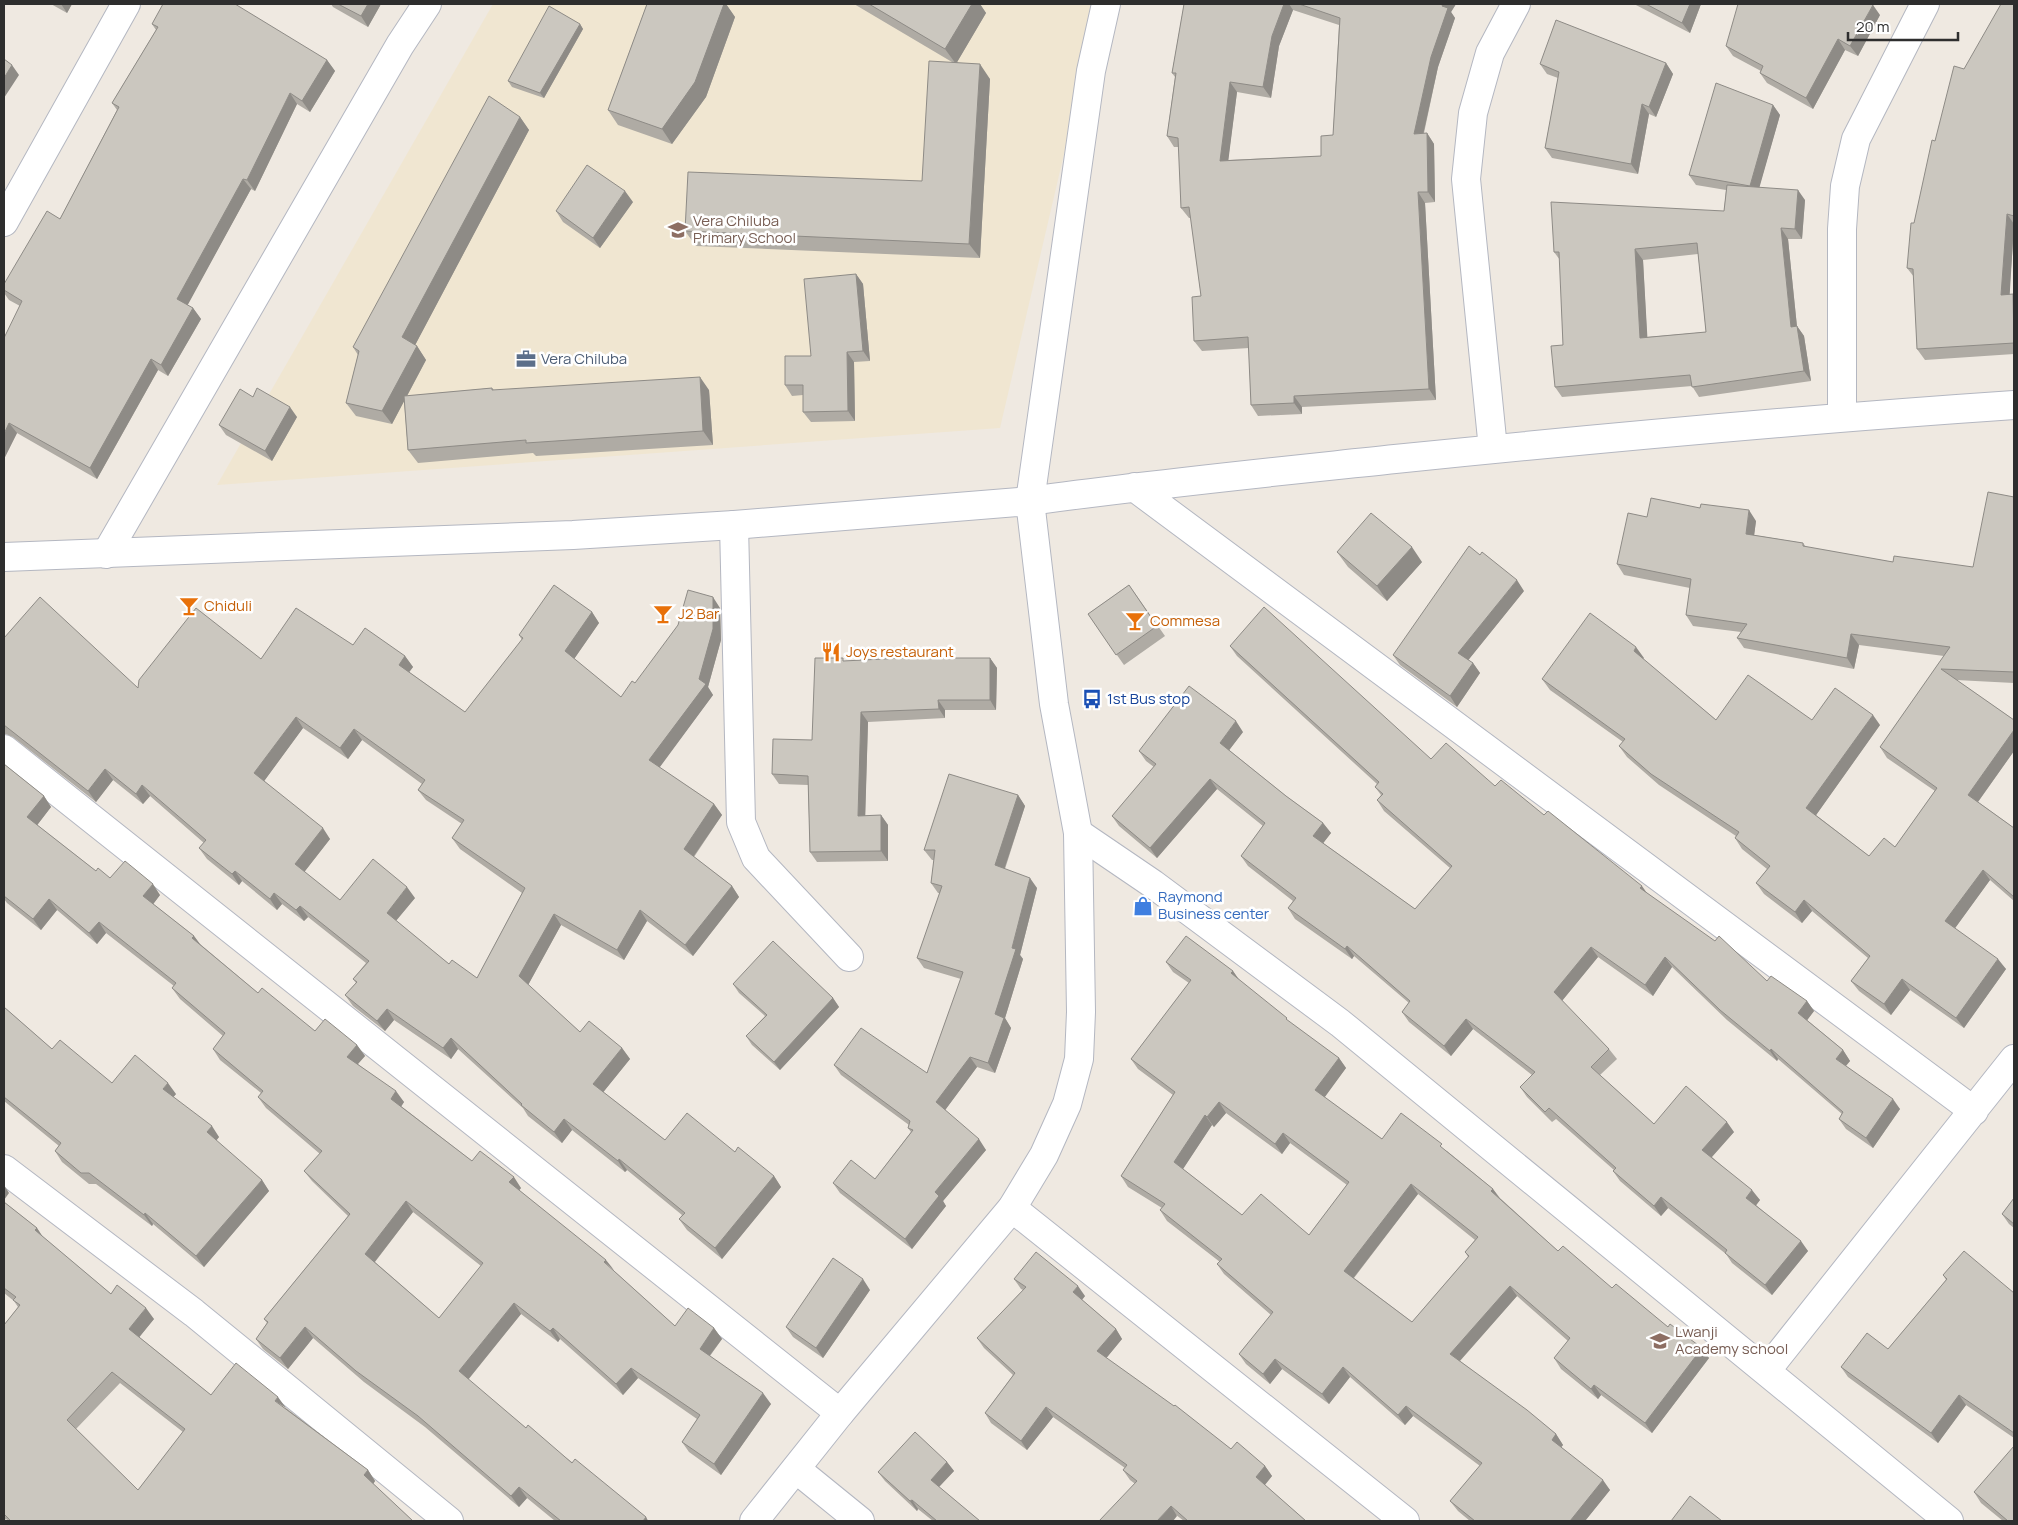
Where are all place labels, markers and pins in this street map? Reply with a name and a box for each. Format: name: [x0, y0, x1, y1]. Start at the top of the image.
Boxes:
place label: Vera Chiluba Primary School: [693, 210, 796, 248]
school or university icon: Vera Chiluba Primary School: [667, 219, 689, 241]
office icon: Vera Chiluba: [515, 348, 537, 370]
place label: Vera Chiluba: [541, 348, 627, 369]
bar icon: Chiduli: [178, 595, 200, 617]
place label: Chiduli: [204, 595, 252, 616]
bar icon: J2 Bar: [652, 603, 674, 625]
place label: J2 Bar: [678, 603, 720, 624]
bar icon: Commesa: [1124, 610, 1146, 632]
place label: Commesa: [1150, 610, 1220, 631]
restaurant icon: Joys restaurant: [820, 641, 842, 663]
place label: Joys restaurant: [846, 641, 954, 662]
bus stop icon: 1st Bus stop: [1081, 688, 1103, 710]
place label: 1st Bus stop: [1107, 688, 1190, 709]
place label: Raymond Business center: [1158, 886, 1270, 924]
shop icon: Raymond Business center: [1132, 895, 1154, 917]
place label: Lwanji Academy school: [1675, 1321, 1788, 1359]
school or university icon: Lwanji Academy school: [1649, 1330, 1671, 1352]

